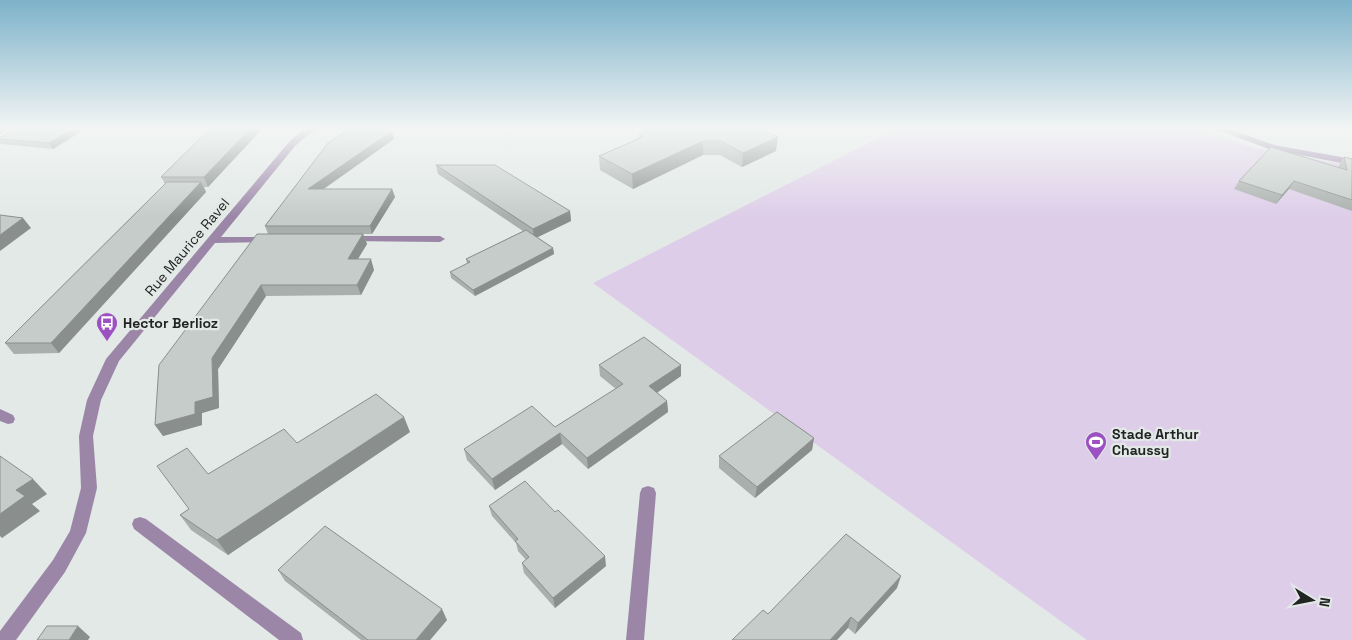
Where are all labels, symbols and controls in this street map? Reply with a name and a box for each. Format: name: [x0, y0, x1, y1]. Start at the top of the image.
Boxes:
street label: Rue Maurice Ravel: [141, 194, 233, 300]
bus stop icon: Hector Berlioz: [95, 311, 119, 342]
place label: Hector Berlioz: [123, 314, 218, 332]
place label: Stade Arthur Chaussy: [1112, 425, 1199, 459]
sports icon: Stade Arthur Chaussy: [1084, 430, 1108, 461]
north arrow: [1287, 575, 1337, 625]
text: N: [1315, 596, 1334, 608]

